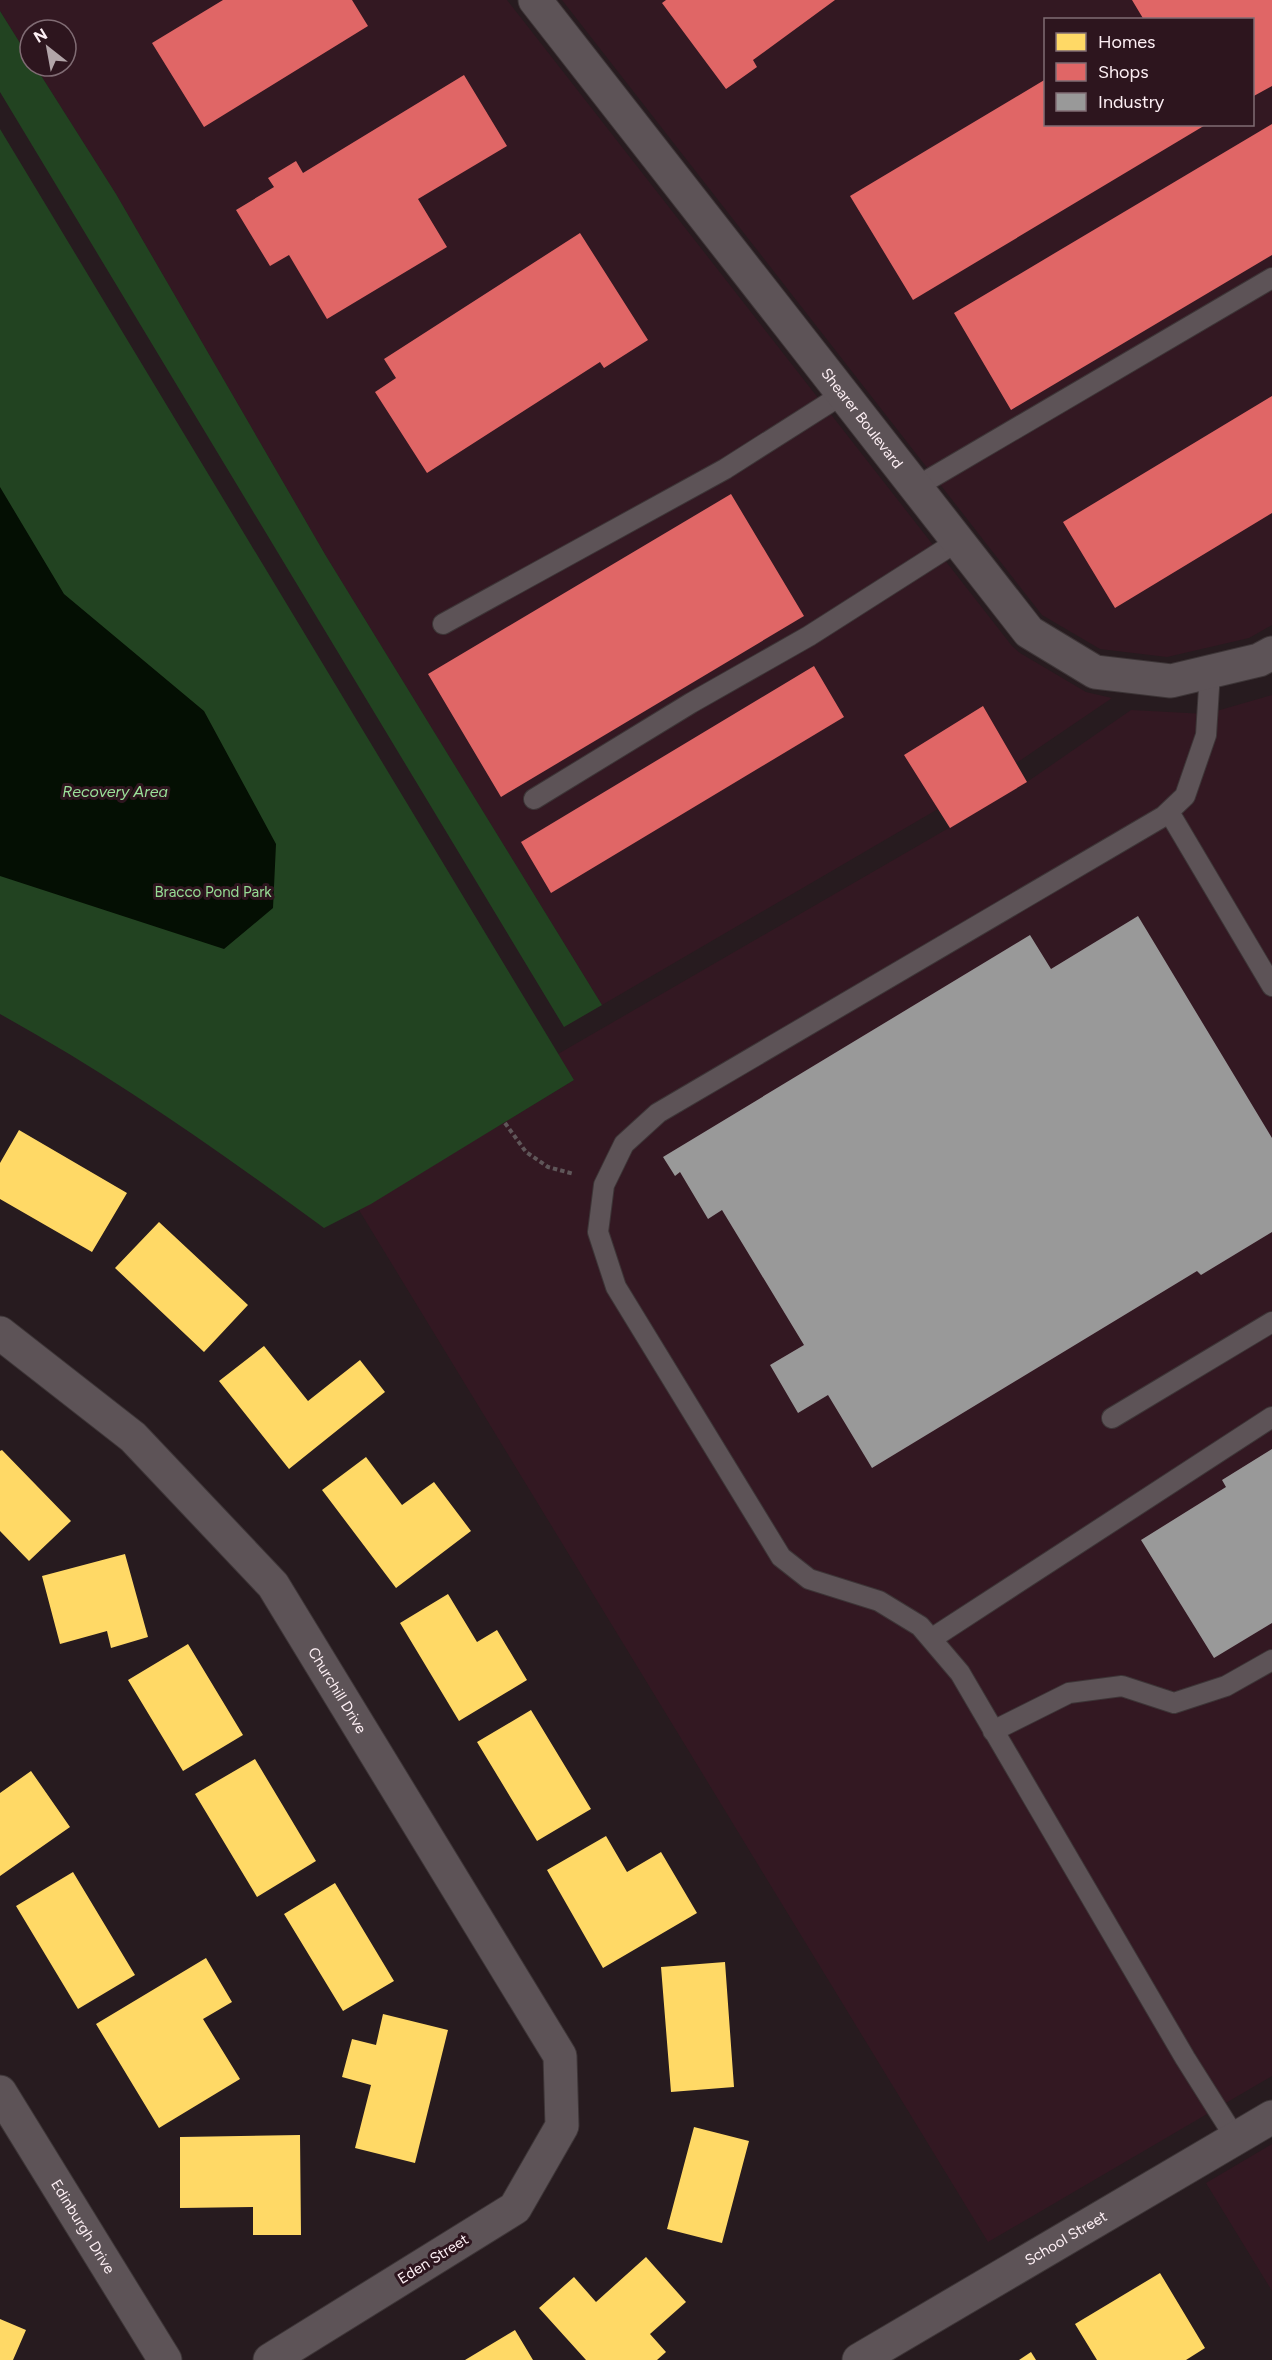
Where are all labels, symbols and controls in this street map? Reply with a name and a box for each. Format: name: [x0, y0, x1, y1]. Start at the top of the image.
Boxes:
north arrow: [18, 18, 78, 78]
legend: [1044, 18, 1254, 126]
text: N: [30, 24, 51, 47]
text: Homes: [1098, 31, 1156, 53]
text: Shops: [1098, 61, 1149, 83]
text: Industry: [1098, 91, 1165, 113]
street label: Shearer Boulevard: [817, 365, 907, 472]
water label: Recovery Area: [62, 782, 168, 801]
park label: Bracco Pond Park: [154, 883, 272, 901]
street label: Churchill Drive: [304, 1644, 370, 1737]
street label: Edinburgh Drive: [47, 2176, 119, 2277]
street label: School Street: [1022, 2207, 1110, 2269]
street label: Eden Street: [394, 2230, 472, 2288]

